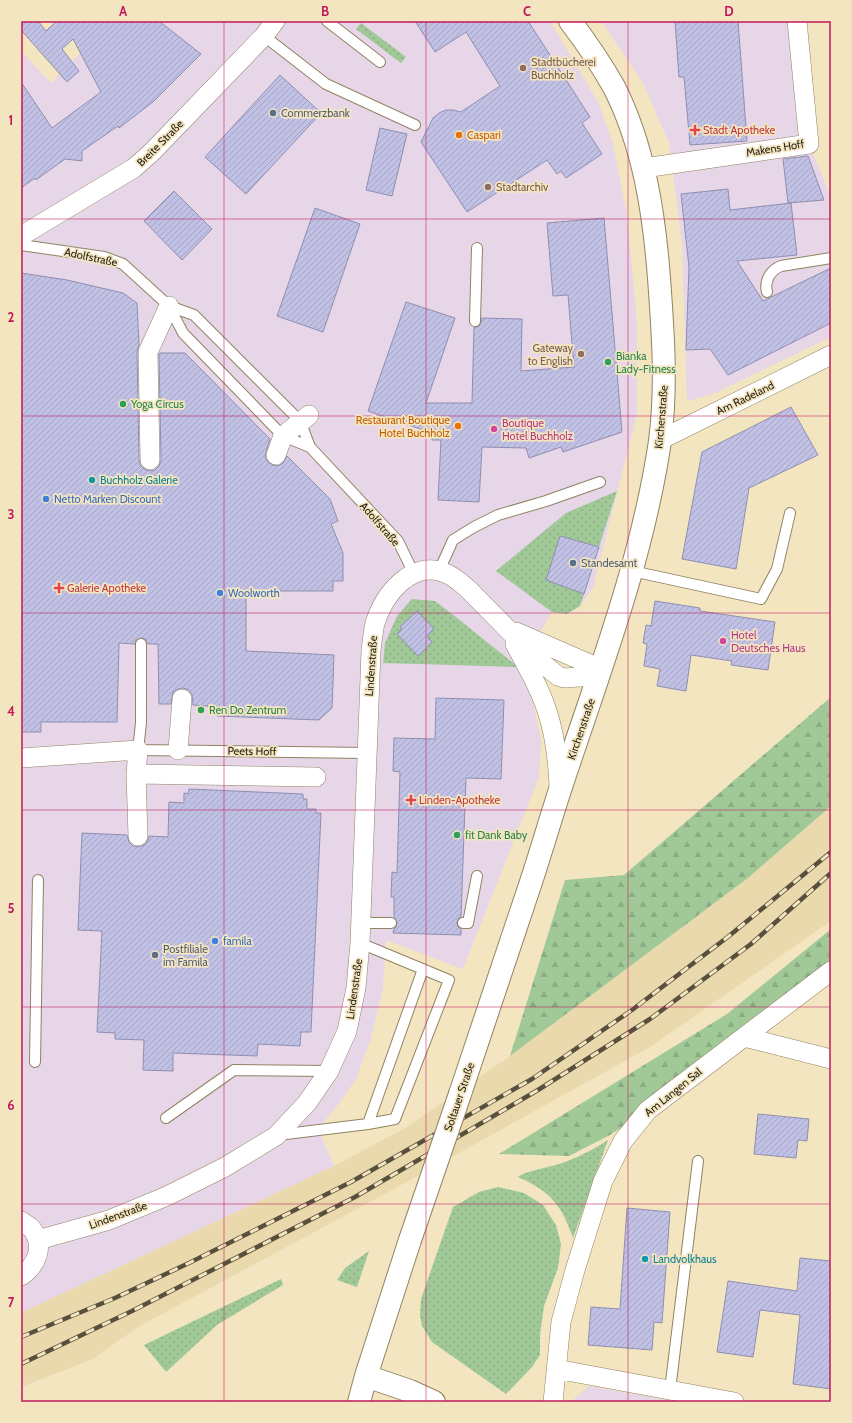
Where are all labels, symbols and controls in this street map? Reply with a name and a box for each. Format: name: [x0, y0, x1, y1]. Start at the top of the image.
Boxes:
text: A: [119, 3, 128, 19]
text: B: [321, 3, 329, 19]
text: C: [523, 3, 531, 19]
text: D: [724, 3, 734, 19]
place label: Stadtbücherei Buchholz: [531, 55, 596, 82]
marker: Stadtbücherei Buchholz: [518, 63, 528, 73]
place label: Commerzbank: [281, 106, 350, 120]
marker: Commerzbank: [268, 108, 278, 118]
text: 1: [9, 112, 13, 128]
street label: Breite Straße: [134, 117, 186, 169]
place label: Stadt Apotheke: [703, 123, 775, 137]
marker: Stadt Apotheke: [690, 125, 700, 135]
place label: Caspari: [467, 128, 501, 142]
marker: Caspari: [454, 130, 464, 140]
street label: Makens Hoff: [745, 136, 805, 159]
place label: Stadtarchiv: [496, 180, 549, 194]
marker: Stadtarchiv: [483, 182, 493, 192]
street label: Adolfstraße: [63, 245, 119, 270]
text: 2: [8, 309, 15, 325]
place label: Gateway to English: [528, 341, 573, 368]
marker: Gateway to English: [576, 349, 586, 359]
place label: Bianka Lady-Fitness: [616, 349, 676, 376]
marker: Bianka Lady-Fitness: [603, 357, 613, 367]
street label: Am Radeland: [714, 378, 776, 418]
street label: Kirchenstraße: [651, 384, 671, 449]
place label: Yoga Circus: [130, 397, 184, 411]
marker: Yoga Circus: [118, 399, 128, 409]
place label: Restaurant Boutique Hotel Buchholz: [356, 413, 450, 440]
place label: Boutique Hotel Buchholz: [502, 416, 573, 443]
marker: Restaurant Boutique Hotel Buchholz: [453, 421, 463, 431]
marker: Boutique Hotel Buchholz: [489, 424, 499, 434]
place label: Buchholz Galerie: [100, 473, 178, 487]
marker: Buchholz Galerie: [87, 475, 97, 485]
place label: Netto Marken Discount: [54, 492, 161, 506]
marker: Netto Marken Discount: [41, 494, 51, 504]
street label: Adolfstraße: [357, 499, 403, 549]
text: 3: [7, 506, 15, 522]
place label: Standesamt: [581, 556, 638, 570]
marker: Standesamt: [568, 558, 578, 568]
place label: Galerie Apotheke: [67, 581, 147, 595]
marker: Galerie Apotheke: [54, 583, 64, 593]
place label: Woolworth: [228, 586, 280, 600]
marker: Woolworth: [215, 588, 225, 598]
place label: Hotel Deutsches Haus: [731, 628, 806, 655]
street label: Lindenstraße: [362, 635, 380, 697]
marker: Hotel Deutsches Haus: [718, 636, 728, 646]
street label: Kirchenstraße: [564, 696, 598, 761]
text: 4: [7, 703, 15, 719]
place label: Ren Do Zentrum: [209, 703, 286, 717]
marker: Ren Do Zentrum: [196, 705, 206, 715]
street label: Peets Hoff: [227, 744, 277, 758]
place label: Linden-Apotheke: [419, 793, 500, 807]
marker: Linden-Apotheke: [406, 795, 416, 805]
place label: fit Dank Baby: [465, 828, 528, 842]
marker: fit Dank Baby: [452, 830, 462, 840]
text: 5: [8, 900, 15, 916]
place label: famila: [223, 934, 252, 948]
marker: famila: [210, 936, 220, 946]
place label: Postfiliale im Famila: [163, 942, 208, 969]
marker: Postfiliale im Famila: [150, 950, 160, 960]
street label: Lindenstraße: [343, 958, 365, 1020]
street label: Soltauer Straße: [441, 1060, 477, 1133]
street label: Am Langen Sal: [641, 1064, 705, 1119]
text: 6: [7, 1097, 15, 1113]
street label: Lindenstraße: [87, 1198, 149, 1232]
place label: Landvolkhaus: [653, 1252, 717, 1266]
marker: Landvolkhaus: [640, 1254, 650, 1264]
text: 7: [8, 1294, 15, 1310]

